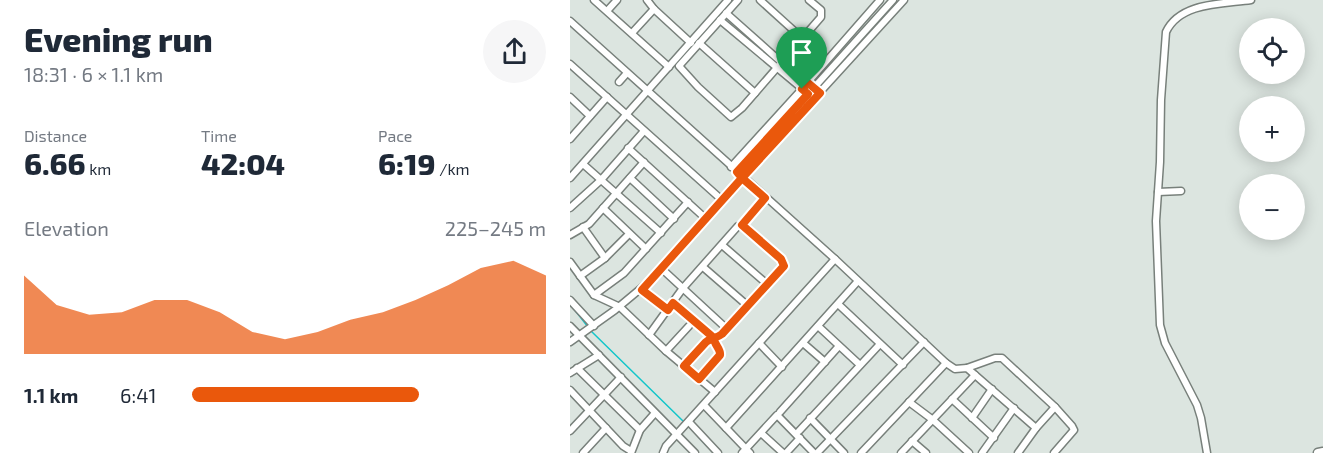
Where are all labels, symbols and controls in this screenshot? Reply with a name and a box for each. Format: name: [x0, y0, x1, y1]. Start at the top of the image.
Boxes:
map controls: [1239, 18, 1305, 240]
button: locate: [1239, 18, 1305, 84]
text: Evening run: [24, 19, 213, 59]
button: share: [483, 20, 546, 83]
pin: [776, 27, 827, 89]
icon: arrive: [785, 36, 818, 69]
text: 18:31 · 6 × 1.1 km: [24, 62, 163, 86]
button: +: [1239, 96, 1305, 162]
text: Distance: [24, 126, 87, 145]
text: Time: [201, 126, 237, 145]
text: Pace: [378, 126, 412, 145]
text: 6.66: [24, 145, 86, 181]
text: 42:04: [201, 145, 285, 181]
text: 6:19: [378, 145, 436, 181]
text: km: [86, 159, 111, 178]
text: /km: [436, 159, 470, 178]
button: −: [1239, 174, 1305, 240]
text: Elevation: [24, 216, 109, 240]
text: 225–245 m: [445, 216, 546, 240]
text: 1.1 km: [24, 383, 78, 407]
text: 6:41: [120, 383, 156, 407]

